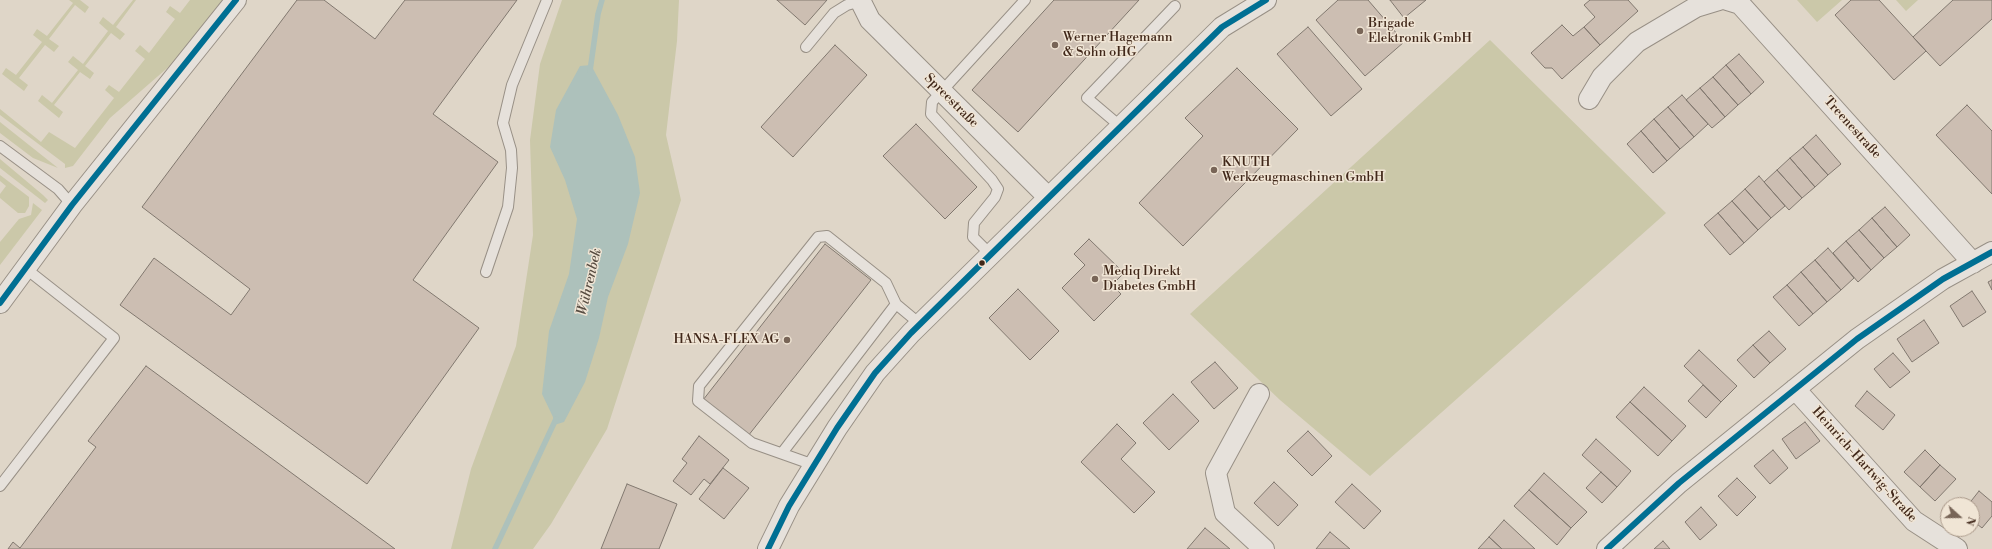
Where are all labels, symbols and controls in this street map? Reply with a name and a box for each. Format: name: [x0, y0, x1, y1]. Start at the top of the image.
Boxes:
place label: Brigade Elektronik GmbH: [1368, 16, 1472, 47]
marker: Brigade Elektronik GmbH: [1355, 26, 1365, 36]
place label: Werner Hagemann & Sohn oHG: [1063, 30, 1173, 61]
marker: Werner Hagemann & Sohn oHG: [1050, 40, 1060, 50]
street label: Spreestraße: [921, 71, 981, 131]
street label: Treenestraße: [1820, 94, 1884, 162]
place label: KNUTH Werkzeugmaschinen GmbH: [1222, 155, 1384, 186]
marker: KNUTH Werkzeugmaschinen GmbH: [1209, 165, 1219, 175]
water label: Wührenbek: [574, 247, 606, 317]
unlabelled marker: [977, 258, 987, 268]
place label: Mediq Direkt Diabetes GmbH: [1103, 264, 1196, 295]
marker: Mediq Direkt Diabetes GmbH: [1090, 274, 1100, 284]
place label: HANSA-FLEX AG: [673, 332, 779, 348]
marker: HANSA-FLEX AG: [782, 335, 792, 345]
street label: Heinrich-Hartwig-Straße: [1808, 404, 1920, 526]
north arrow: [1940, 497, 1980, 537]
text: N: [1962, 514, 1978, 528]

